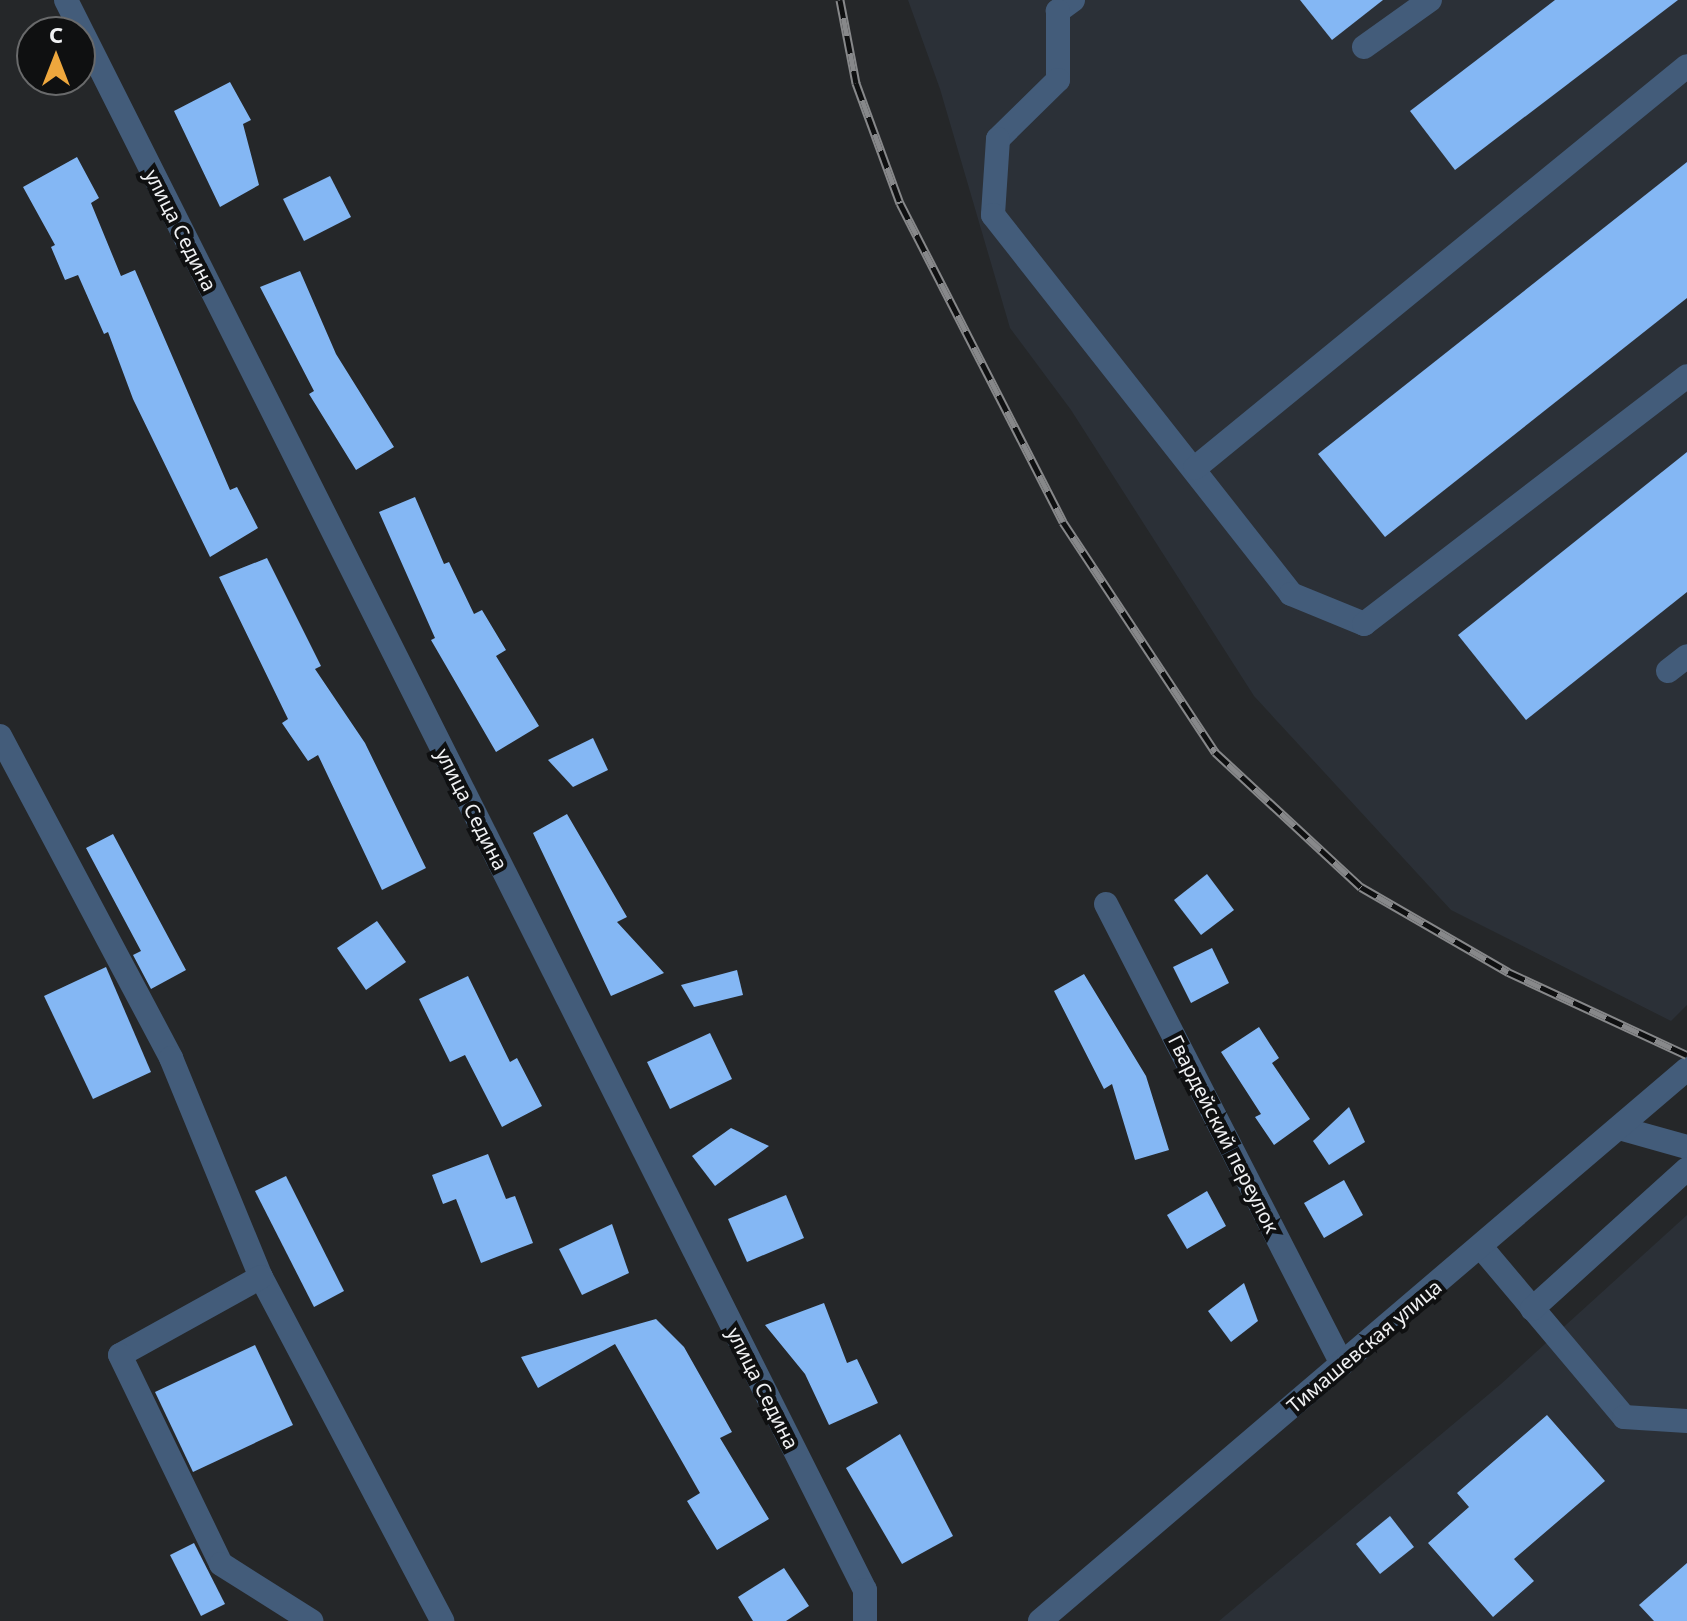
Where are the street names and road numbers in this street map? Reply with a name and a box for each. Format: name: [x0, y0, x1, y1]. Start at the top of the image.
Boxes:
street label: улица Седина: [140, 165, 222, 295]
street label: улица Седина: [431, 744, 513, 874]
street label: Гвардейский переулок: [1164, 1031, 1284, 1237]
street label: Тимашевская улица: [1282, 1274, 1446, 1418]
street label: улица Седина: [722, 1323, 804, 1453]

